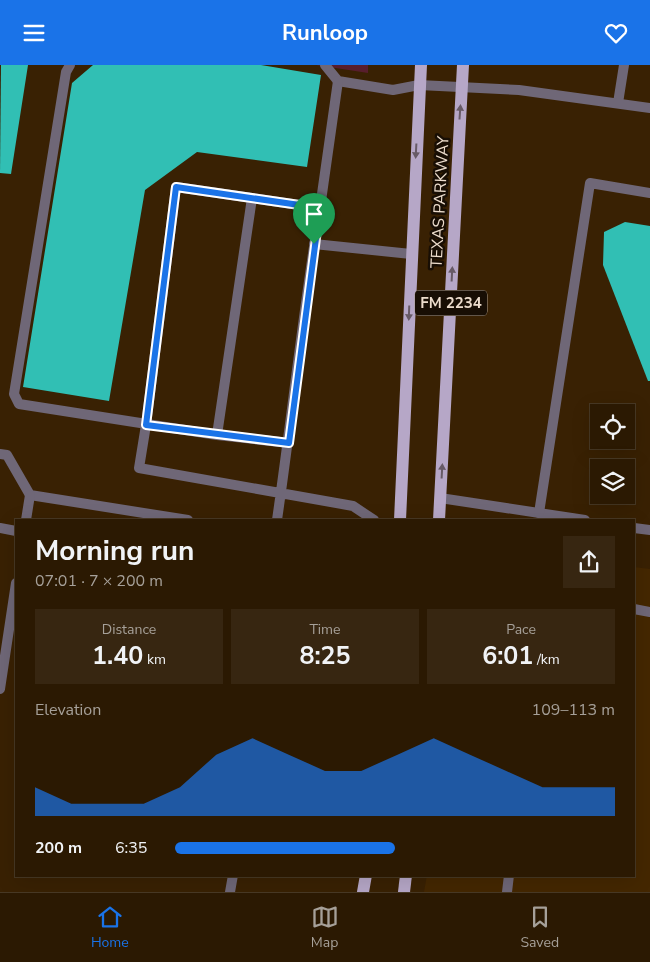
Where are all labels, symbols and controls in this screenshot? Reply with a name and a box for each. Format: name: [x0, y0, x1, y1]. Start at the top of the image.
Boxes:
text: Runloop: [282, 18, 368, 48]
icon: menu: [20, 19, 48, 47]
icon: heart: [602, 19, 630, 47]
one-way arrow: [456, 104, 464, 120]
street label: TEXAS PARKWAY: [426, 135, 454, 269]
one-way arrow: [412, 143, 420, 159]
pin: [293, 193, 335, 244]
icon: arrive: [300, 200, 328, 228]
one-way arrow: [449, 266, 457, 282]
road number: FM 2234: [415, 291, 487, 315]
one-way arrow: [404, 305, 412, 321]
map controls: [590, 404, 635, 504]
button: locate: [590, 404, 635, 449]
button: layers: [590, 459, 635, 504]
one-way arrow: [438, 463, 446, 479]
text: Morning run: [35, 532, 194, 570]
button: share: [563, 536, 615, 588]
text: 07:01 · 7 × 200 m: [35, 570, 163, 592]
text: Distance: [102, 620, 156, 639]
text: Time: [309, 620, 341, 639]
text: Pace: [506, 620, 536, 639]
text: 1.40: [92, 639, 143, 673]
text: 8:25: [299, 639, 351, 673]
text: 6:01: [482, 639, 533, 673]
text: km: [143, 650, 166, 669]
text: /km: [533, 650, 560, 669]
text: Elevation: [35, 699, 101, 721]
text: 109–113 m: [532, 699, 615, 721]
text: 200 m: [35, 837, 82, 859]
text: 6:35: [115, 837, 147, 859]
tab: Home: [91, 903, 129, 952]
tab: Map: [311, 903, 339, 952]
tab: Saved: [520, 903, 559, 952]

